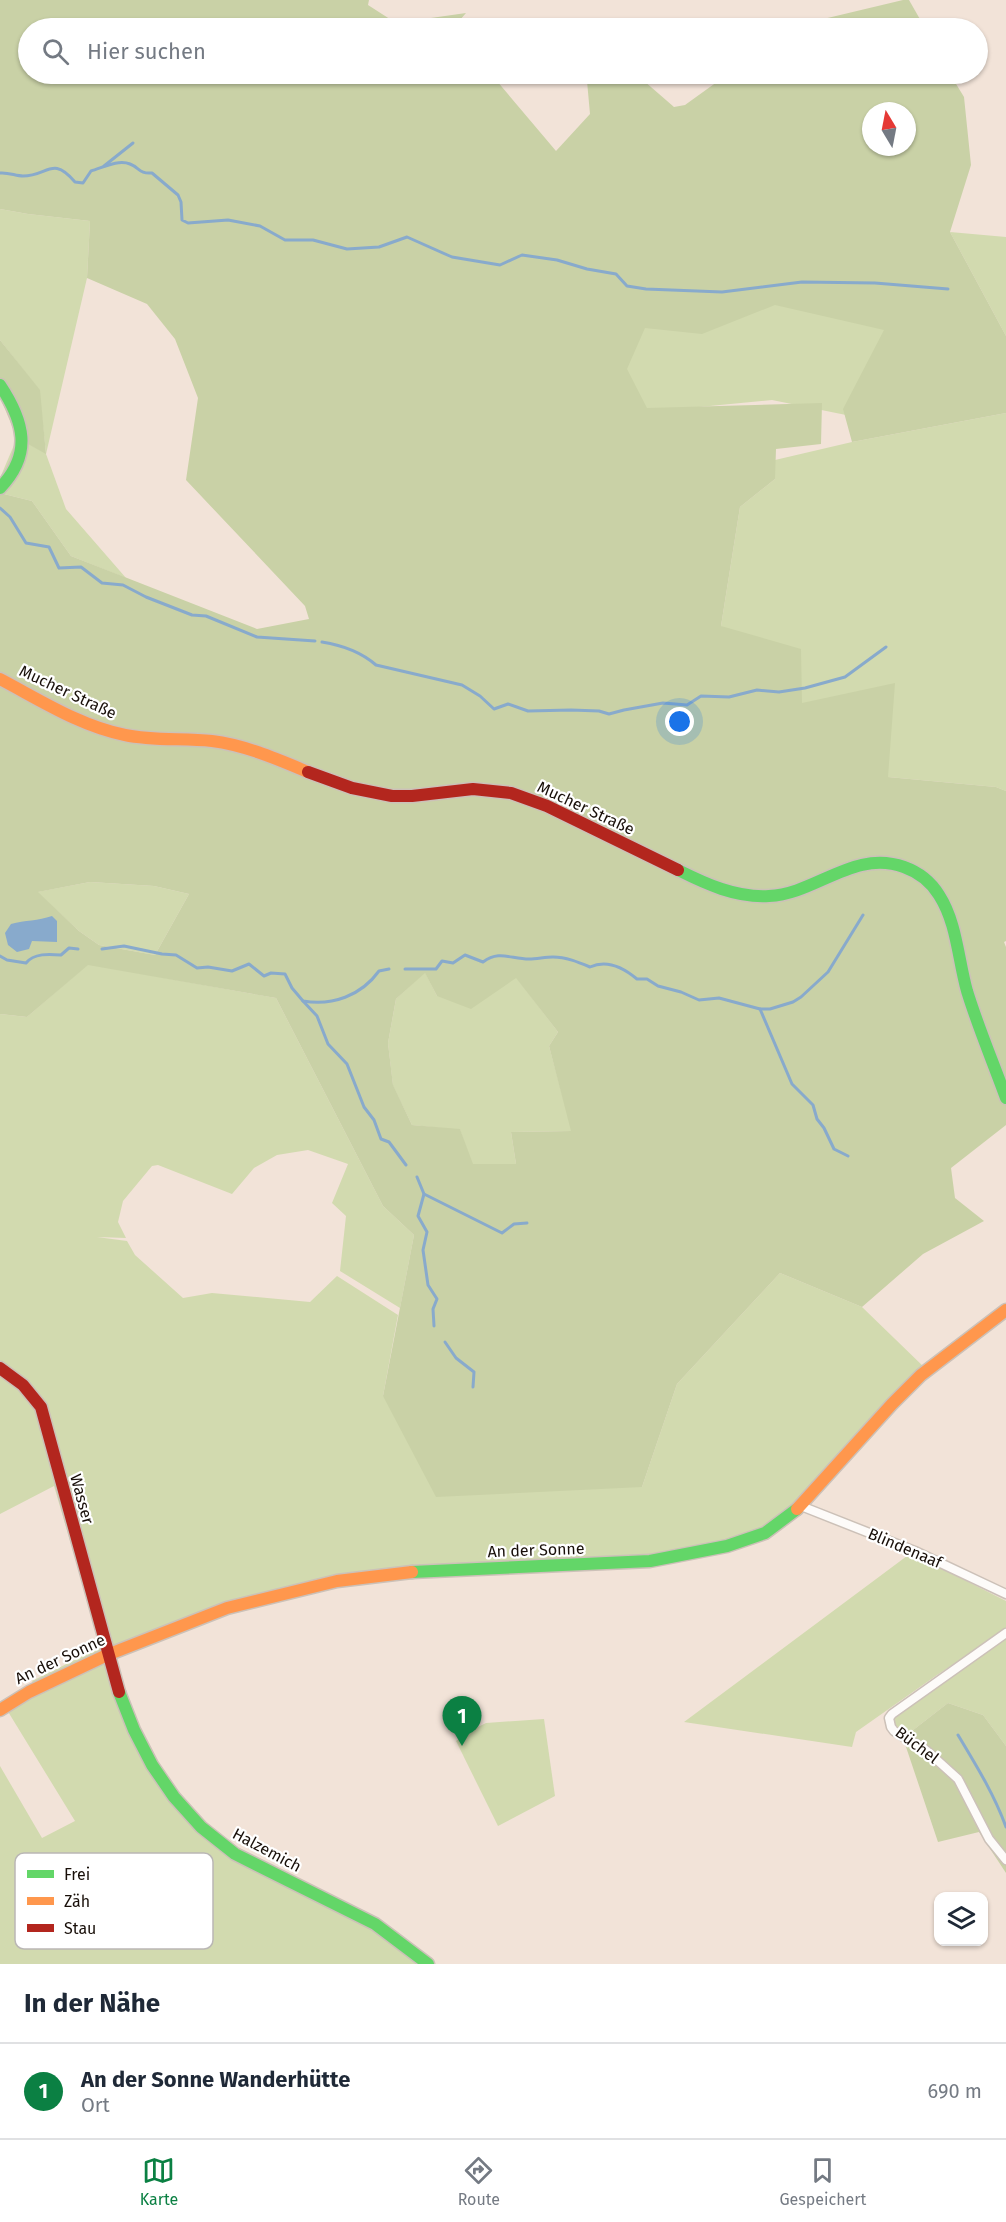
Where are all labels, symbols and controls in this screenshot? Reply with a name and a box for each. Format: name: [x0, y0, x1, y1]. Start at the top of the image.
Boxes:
search box: [18, 18, 988, 84]
icon: search: [39, 35, 72, 68]
text: Hier suchen: [87, 38, 206, 65]
north arrow: [862, 102, 916, 156]
street label: Mucher Straße: [16, 661, 120, 723]
your location: [665, 707, 694, 736]
street label: Mucher Straße: [534, 777, 638, 839]
street label: Wasser: [66, 1472, 98, 1527]
street label: Blindenaaf: [865, 1524, 946, 1573]
street label: An der Sonne: [487, 1539, 585, 1561]
street label: An der Sonne: [12, 1630, 108, 1688]
pin: 1: [442, 1696, 482, 1746]
street label: Büchel: [892, 1723, 943, 1768]
street label: Halzemich: [229, 1824, 305, 1876]
legend: [15, 1853, 213, 1949]
text: Frei: [64, 1865, 90, 1884]
text: Zäh: [64, 1892, 90, 1911]
map controls: [934, 1892, 988, 1946]
button: layers: [934, 1892, 988, 1946]
text: Stau: [64, 1919, 96, 1938]
text: In der Nähe: [24, 1988, 160, 2019]
text: An der Sonne Wanderhütte: [81, 2066, 350, 2093]
text: 1: [39, 2079, 48, 2103]
text: 690 m: [928, 2079, 982, 2103]
text: Ort: [81, 2093, 110, 2117]
tab: Karte: [140, 2154, 178, 2209]
tab: Route: [458, 2154, 500, 2209]
tab: Gespeichert: [780, 2154, 866, 2209]

